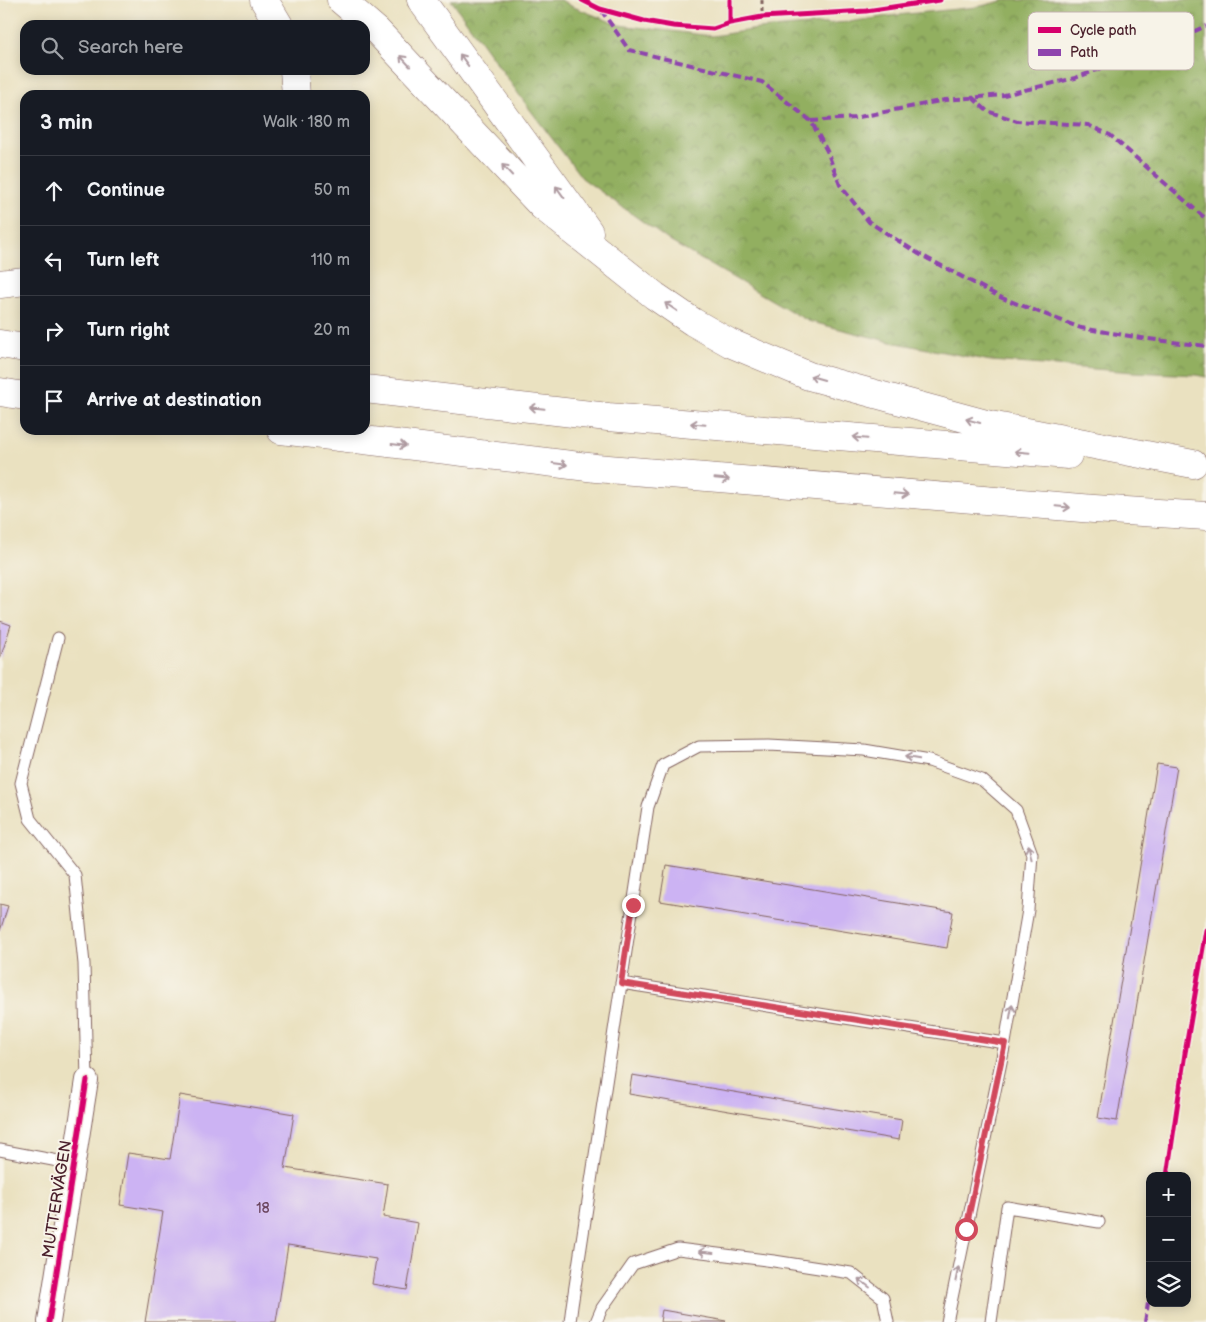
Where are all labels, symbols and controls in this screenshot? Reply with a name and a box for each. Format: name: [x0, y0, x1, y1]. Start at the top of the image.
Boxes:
legend: [1028, 12, 1194, 70]
search box: [20, 20, 370, 75]
text: Cycle path: [1070, 22, 1137, 39]
icon: search: [38, 34, 66, 62]
text: Search here: [78, 36, 183, 59]
text: Path: [1070, 44, 1098, 61]
one-way arrow: [459, 53, 469, 67]
one-way arrow: [399, 55, 411, 68]
text: 3 min: [40, 110, 93, 135]
text: Walk · 180 m: [263, 113, 350, 132]
one-way arrow: [501, 163, 513, 176]
icon: ahead: [40, 177, 68, 205]
text: Continue: [87, 179, 165, 202]
text: 50 m: [314, 181, 350, 200]
one-way arrow: [555, 185, 565, 199]
icon: left: [40, 247, 68, 275]
text: Turn left: [87, 249, 159, 272]
text: 110 m: [311, 251, 350, 270]
one-way arrow: [664, 302, 678, 312]
icon: right: [40, 317, 68, 345]
text: Turn right: [87, 319, 170, 342]
text: 20 m: [314, 321, 350, 340]
one-way arrow: [809, 373, 825, 383]
icon: arrive: [40, 387, 68, 415]
text: Arrive at destination: [87, 389, 262, 412]
one-way arrow: [529, 403, 545, 413]
one-way arrow: [966, 415, 982, 425]
one-way arrow: [691, 419, 707, 429]
one-way arrow: [853, 433, 869, 443]
one-way arrow: [390, 440, 406, 450]
one-way arrow: [1014, 447, 1030, 456]
one-way arrow: [552, 459, 568, 469]
one-way arrow: [714, 474, 730, 484]
one-way arrow: [893, 489, 909, 498]
one-way arrow: [1055, 502, 1071, 512]
one-way arrow: [905, 753, 921, 763]
one-way arrow: [1024, 844, 1034, 860]
route end: [622, 894, 645, 917]
one-way arrow: [1006, 1005, 1016, 1021]
street label: MUTTERVÄGEN: [37, 1139, 76, 1259]
map controls: [1146, 1172, 1191, 1307]
button: +: [1146, 1172, 1191, 1217]
house number: 18: [256, 1200, 270, 1217]
button: −: [1146, 1217, 1191, 1262]
route start: [955, 1218, 978, 1241]
one-way arrow: [699, 1247, 715, 1257]
button: layers: [1146, 1262, 1191, 1307]
one-way arrow: [952, 1267, 962, 1283]
one-way arrow: [857, 1278, 871, 1288]

